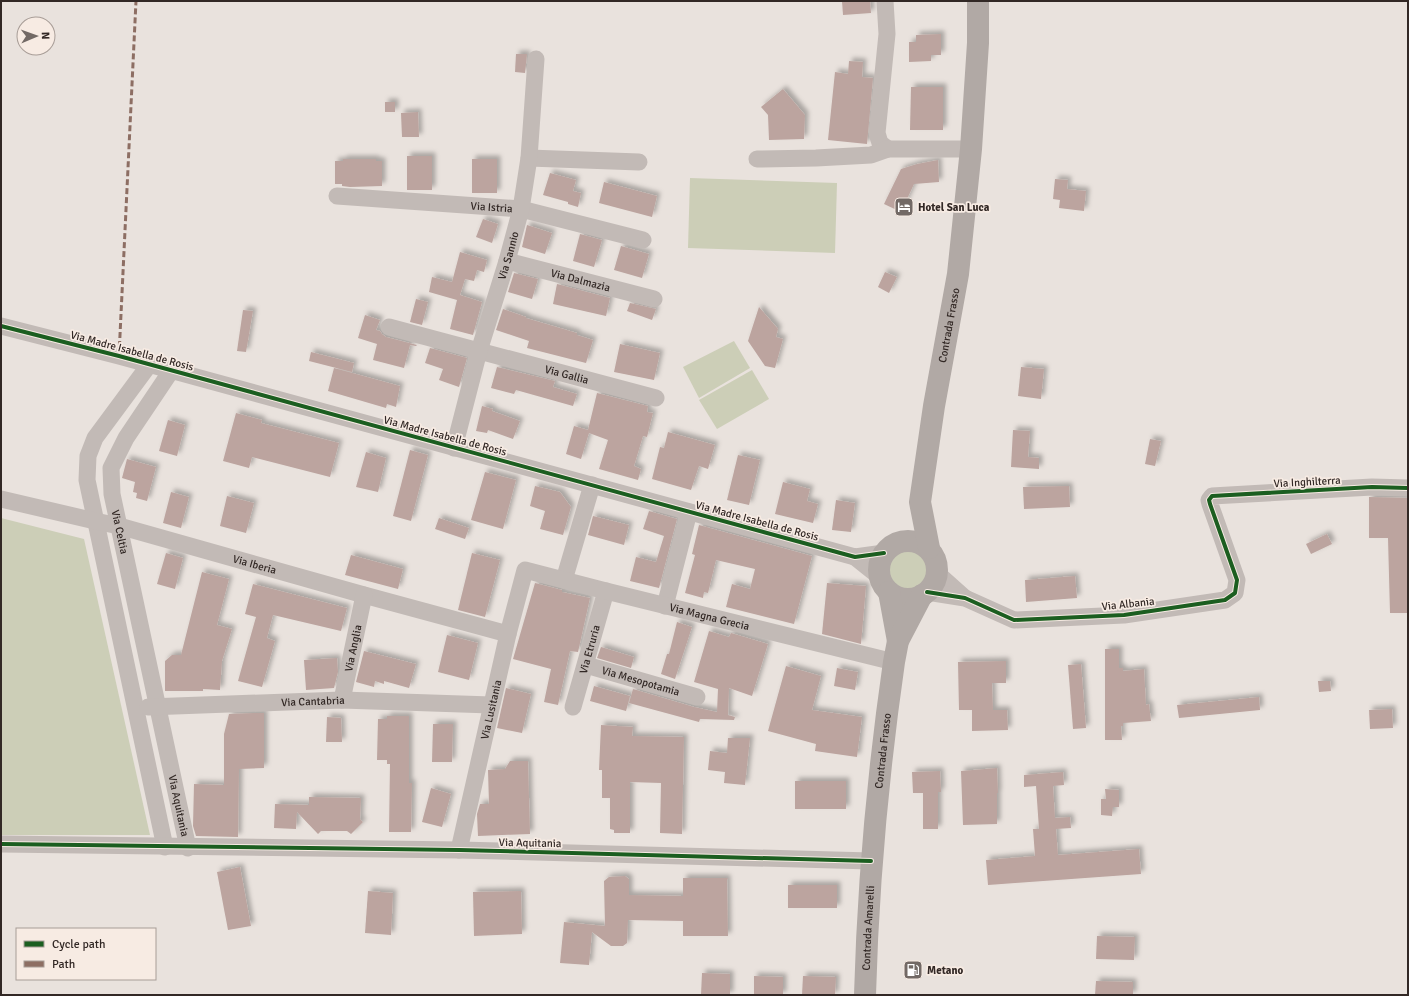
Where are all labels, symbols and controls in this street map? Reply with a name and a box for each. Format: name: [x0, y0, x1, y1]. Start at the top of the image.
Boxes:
north arrow: [16, 16, 56, 56]
text: N: [39, 32, 52, 40]
hotel icon: Hotel San Luca: [893, 196, 915, 218]
street label: Via Istria: [470, 199, 513, 215]
place label: Hotel San Luca: [918, 201, 990, 214]
street label: Via Sannio: [495, 230, 521, 281]
street label: Via Dalmazia: [549, 266, 612, 294]
street label: Contrada Frasso: [935, 286, 962, 364]
street label: Via Madre Isabella de Rosis: [69, 328, 195, 374]
street label: Via Gallia: [543, 362, 591, 386]
street label: Via Madre Isabella de Rosis: [382, 413, 508, 459]
street label: Via Inghilterra: [1273, 474, 1341, 490]
street label: Via Madre Isabella de Rosis: [694, 498, 820, 544]
street label: Via Celtia: [109, 509, 131, 556]
street label: Via Iberia: [231, 552, 278, 577]
street label: Via Albania: [1101, 595, 1155, 613]
street label: Via Magna Grecia: [668, 600, 751, 633]
street label: Via Anglia: [342, 623, 364, 673]
street label: Via Etruria: [576, 623, 603, 675]
street label: Via Mesopotamia: [600, 663, 682, 698]
street label: Via Lusitania: [478, 678, 504, 741]
street label: Via Cantabria: [281, 693, 345, 709]
street label: Contrada Frasso: [872, 712, 894, 789]
street label: Via Aquitania: [166, 774, 192, 838]
street label: Via Aquitania: [499, 836, 562, 850]
street label: Contrada Amarelli: [859, 885, 877, 971]
legend: [16, 928, 156, 980]
text: Cycle path: [52, 937, 105, 952]
text: Path: [52, 957, 75, 972]
fuel station icon: Metano: [902, 959, 924, 981]
place label: Metano: [927, 964, 963, 977]

